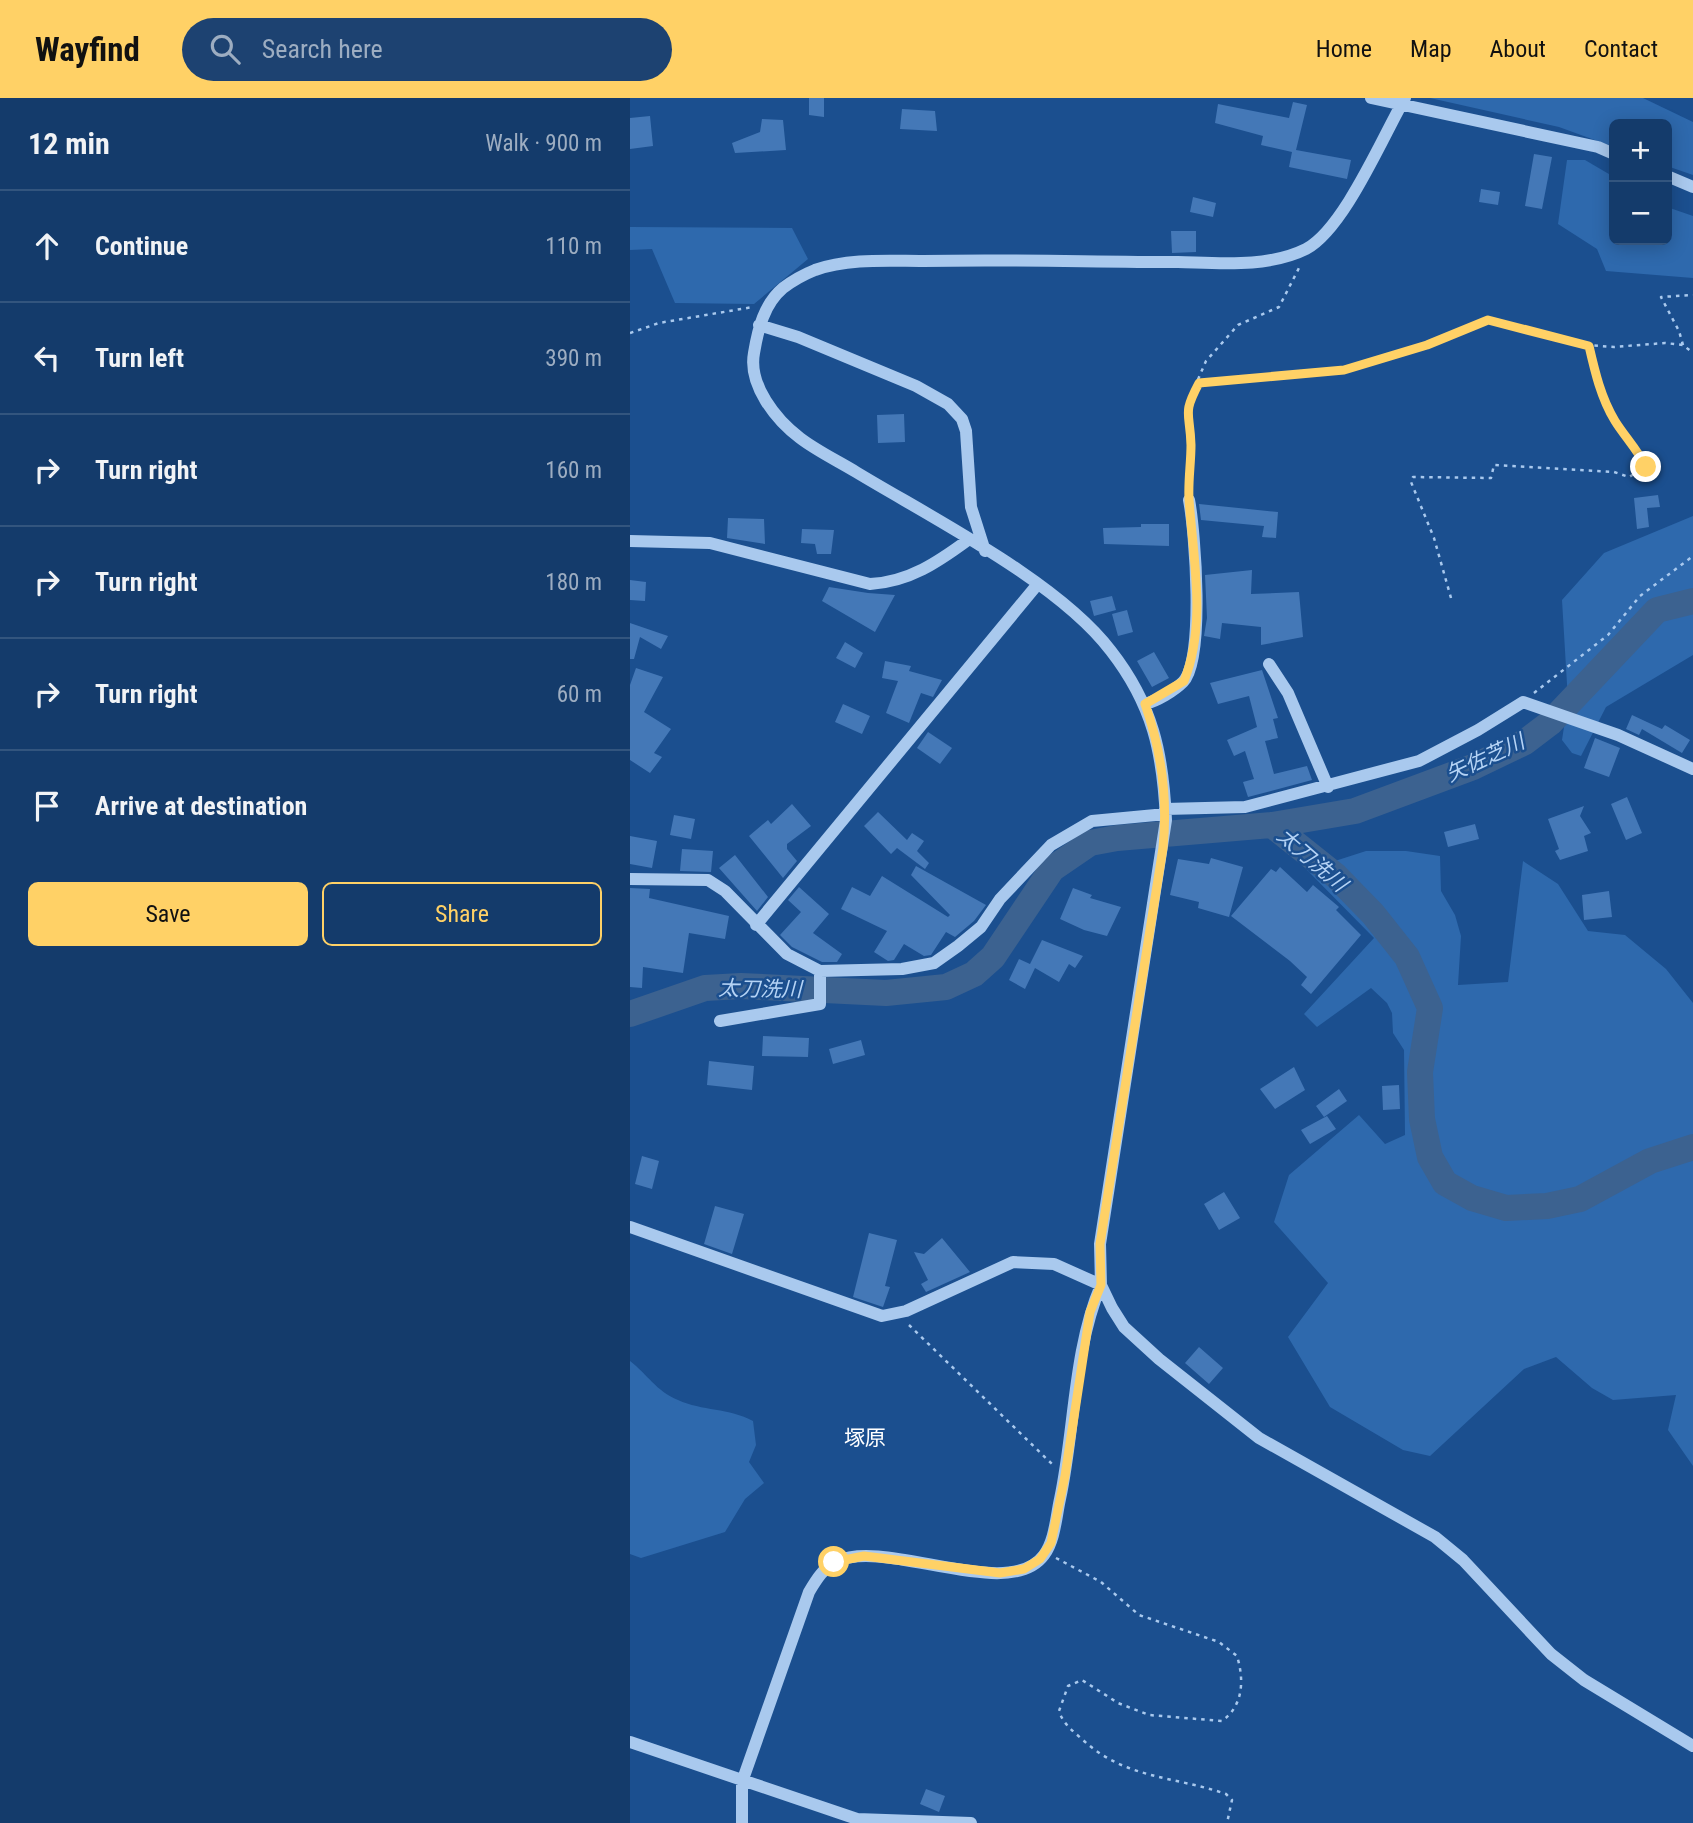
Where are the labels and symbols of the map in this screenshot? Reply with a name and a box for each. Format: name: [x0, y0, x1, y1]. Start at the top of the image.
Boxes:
route end: [1630, 451, 1661, 482]
water label: 矢佐芝川: [1442, 729, 1530, 787]
water label: 太刀洗川: [1272, 823, 1353, 898]
water label: 太刀洗川: [718, 976, 804, 1002]
district label: 塚原: [844, 1426, 886, 1450]
route start: [818, 1546, 849, 1577]

